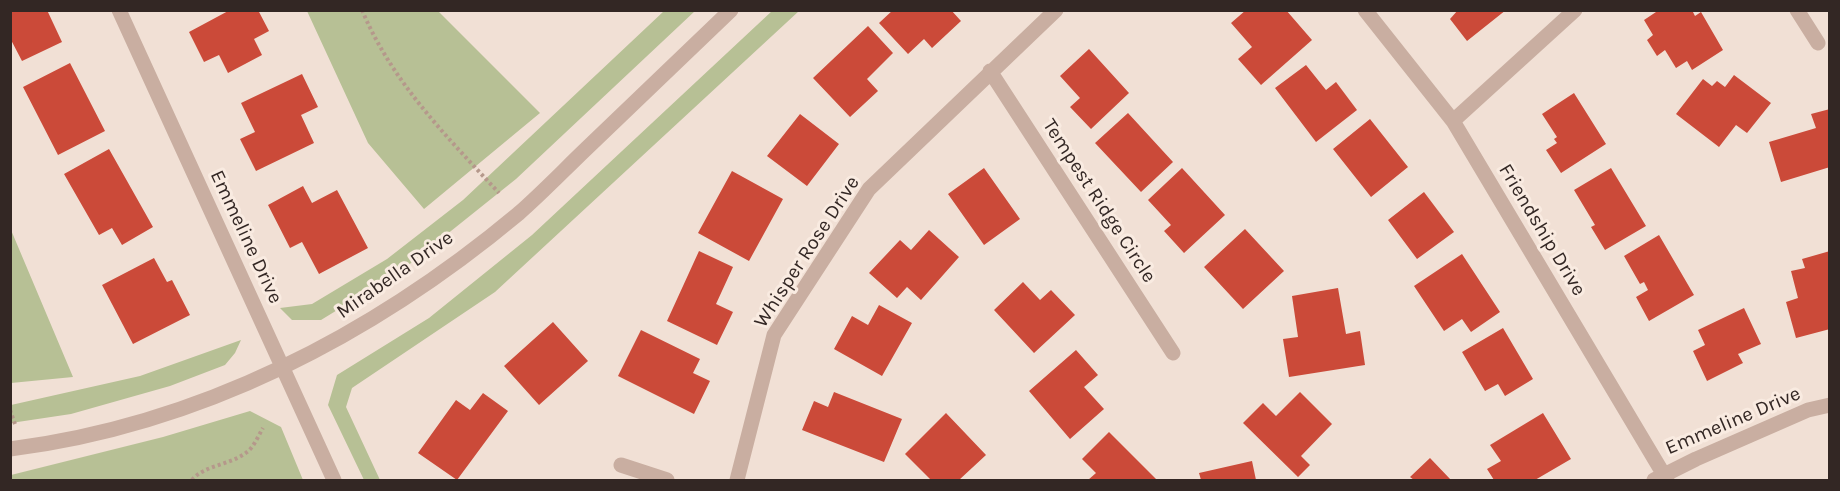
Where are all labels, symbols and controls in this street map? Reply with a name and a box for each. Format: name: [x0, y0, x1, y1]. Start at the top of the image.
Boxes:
street label: Tempest Ridge Circle: [1037, 115, 1161, 287]
street label: Friendship Drive: [1493, 160, 1591, 300]
street label: Emmeline Drive: [205, 167, 287, 307]
street label: Whisper Rose Drive: [749, 172, 865, 332]
street label: Mirabella Drive: [332, 226, 458, 324]
street label: Emmeline Drive: [1662, 382, 1804, 460]

